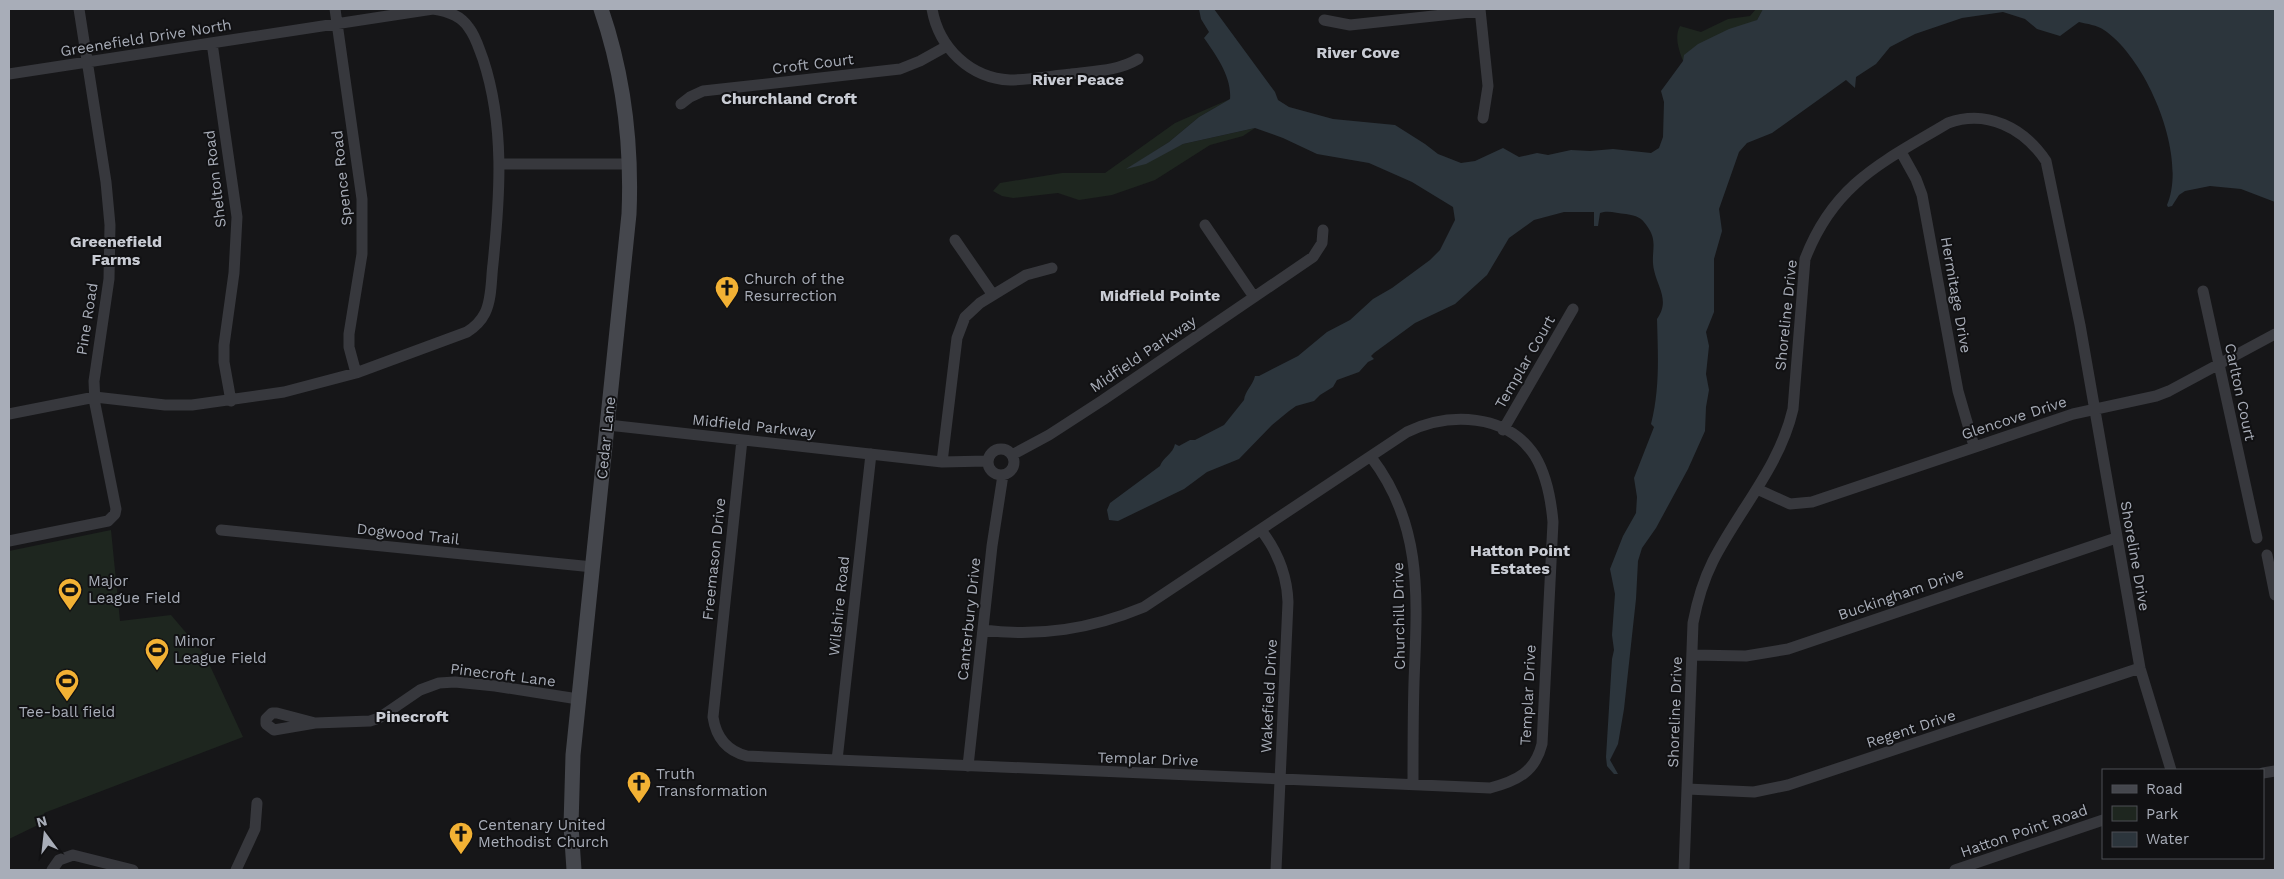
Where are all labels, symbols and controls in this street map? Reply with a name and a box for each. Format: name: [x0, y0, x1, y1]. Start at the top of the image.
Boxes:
street label: Greenefield Drive North: [59, 16, 233, 60]
district label: River Cove: [1316, 43, 1400, 62]
street label: Croft Court: [771, 50, 856, 78]
district label: River Peace: [1032, 70, 1124, 89]
district label: Churchland Croft: [721, 89, 857, 108]
street label: Shelton Road: [200, 129, 230, 229]
street label: Spence Road: [328, 129, 356, 227]
district label: Greenefield Farms: [70, 232, 162, 269]
street label: Hermitage Drive: [1937, 235, 1975, 355]
street label: Shoreline Drive: [1771, 259, 1801, 371]
place label: Church of the Resurrection: [744, 270, 845, 305]
church icon: Church of the Resurrection: [714, 275, 740, 309]
street label: Pine Road: [72, 282, 102, 356]
district label: Midfield Pointe: [1100, 286, 1220, 305]
street label: Midfield Parkway: [1086, 312, 1200, 396]
street label: Templar Court: [1491, 312, 1559, 412]
street label: Carlton Court: [2221, 342, 2259, 443]
street label: Glencove Drive: [1959, 392, 2069, 444]
street label: Cedar Lane: [593, 396, 619, 480]
street label: Midfield Parkway: [691, 411, 817, 441]
street label: Freemason Drive: [699, 497, 729, 621]
street label: Shoreline Drive: [2116, 500, 2154, 612]
street label: Dogwood Trail: [356, 520, 461, 548]
district label: Hatton Point Estates: [1470, 541, 1570, 578]
street label: Wilshire Road: [825, 555, 853, 657]
street label: Canterbury Drive: [954, 557, 984, 681]
street label: Churchill Drive: [1389, 562, 1409, 670]
street label: Buckingham Drive: [1836, 564, 1966, 624]
place label: Major League Field: [88, 572, 181, 607]
sports icon: Major League Field: [57, 577, 83, 611]
place label: Minor League Field: [174, 632, 267, 667]
sports icon: Minor League Field: [144, 637, 170, 671]
street label: Wakefield Drive: [1257, 639, 1281, 753]
street label: Templar Drive: [1516, 644, 1540, 746]
street label: Shoreline Drive: [1664, 656, 1686, 768]
street label: Pinecroft Lane: [449, 660, 557, 690]
sports icon: Tee-ball field: [54, 668, 80, 702]
place label: Tee-ball field: [19, 703, 115, 721]
street label: Regent Drive: [1864, 706, 1958, 752]
district label: Pinecroft: [376, 707, 448, 726]
street label: Templar Drive: [1097, 748, 1199, 770]
place label: Truth Transformation: [656, 765, 767, 800]
legend: [2102, 769, 2264, 859]
church icon: Truth Transformation: [626, 770, 652, 804]
text: Road: [2146, 780, 2183, 798]
street label: Hatton Point Road: [1958, 801, 2090, 861]
text: Park: [2146, 805, 2179, 823]
north arrow: [20, 809, 70, 859]
text: N: [35, 812, 49, 831]
place label: Centenary United Methodist Church: [478, 816, 609, 851]
church icon: Centenary United Methodist Church: [448, 821, 474, 855]
text: Water: [2146, 830, 2189, 848]

